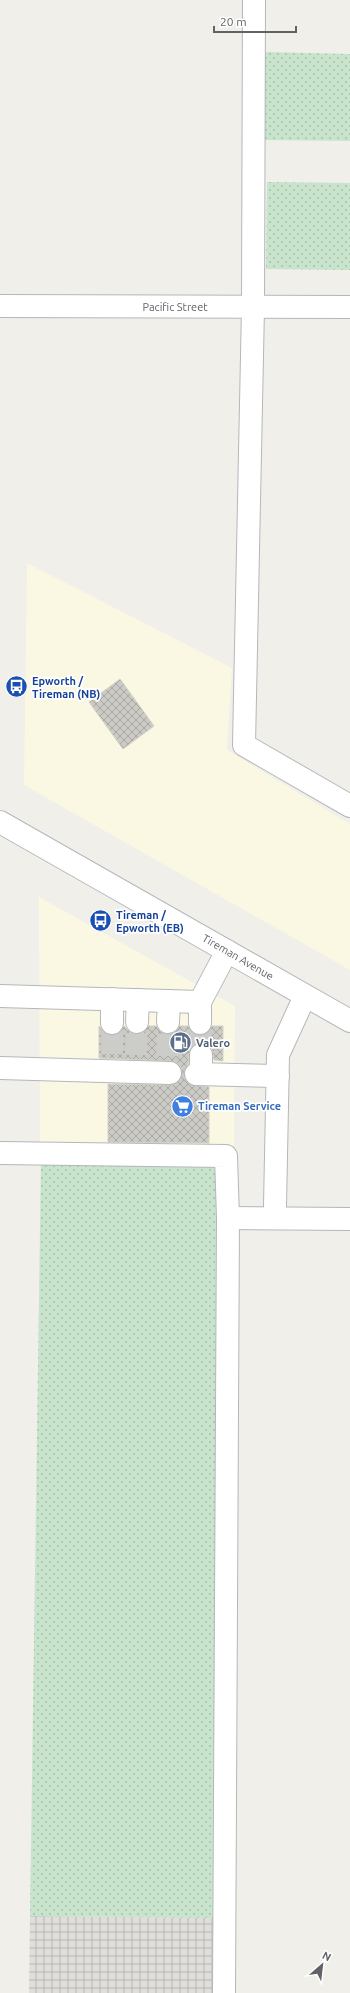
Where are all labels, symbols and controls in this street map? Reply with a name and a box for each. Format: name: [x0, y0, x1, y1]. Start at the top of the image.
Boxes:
scale bar: [214, 8, 296, 34]
text: 20 m: [220, 15, 247, 28]
street label: Pacific Street: [142, 301, 208, 313]
bus stop icon: Epworth / Tireman (NB): [4, 674, 30, 700]
place label: Epworth / Tireman (NB): [32, 675, 100, 701]
bus stop icon: Tireman / Epworth (EB): [87, 908, 113, 934]
place label: Tireman / Epworth (EB): [116, 909, 184, 935]
street label: Tireman Avenue: [200, 932, 276, 982]
fuel station icon: Valero: [167, 1030, 193, 1056]
place label: Valero: [196, 1037, 230, 1049]
supermarket icon: Tireman Service: [169, 1093, 195, 1119]
place label: Tireman Service: [198, 1100, 281, 1112]
north arrow: [302, 1945, 342, 1985]
text: N: [320, 1949, 333, 1963]

